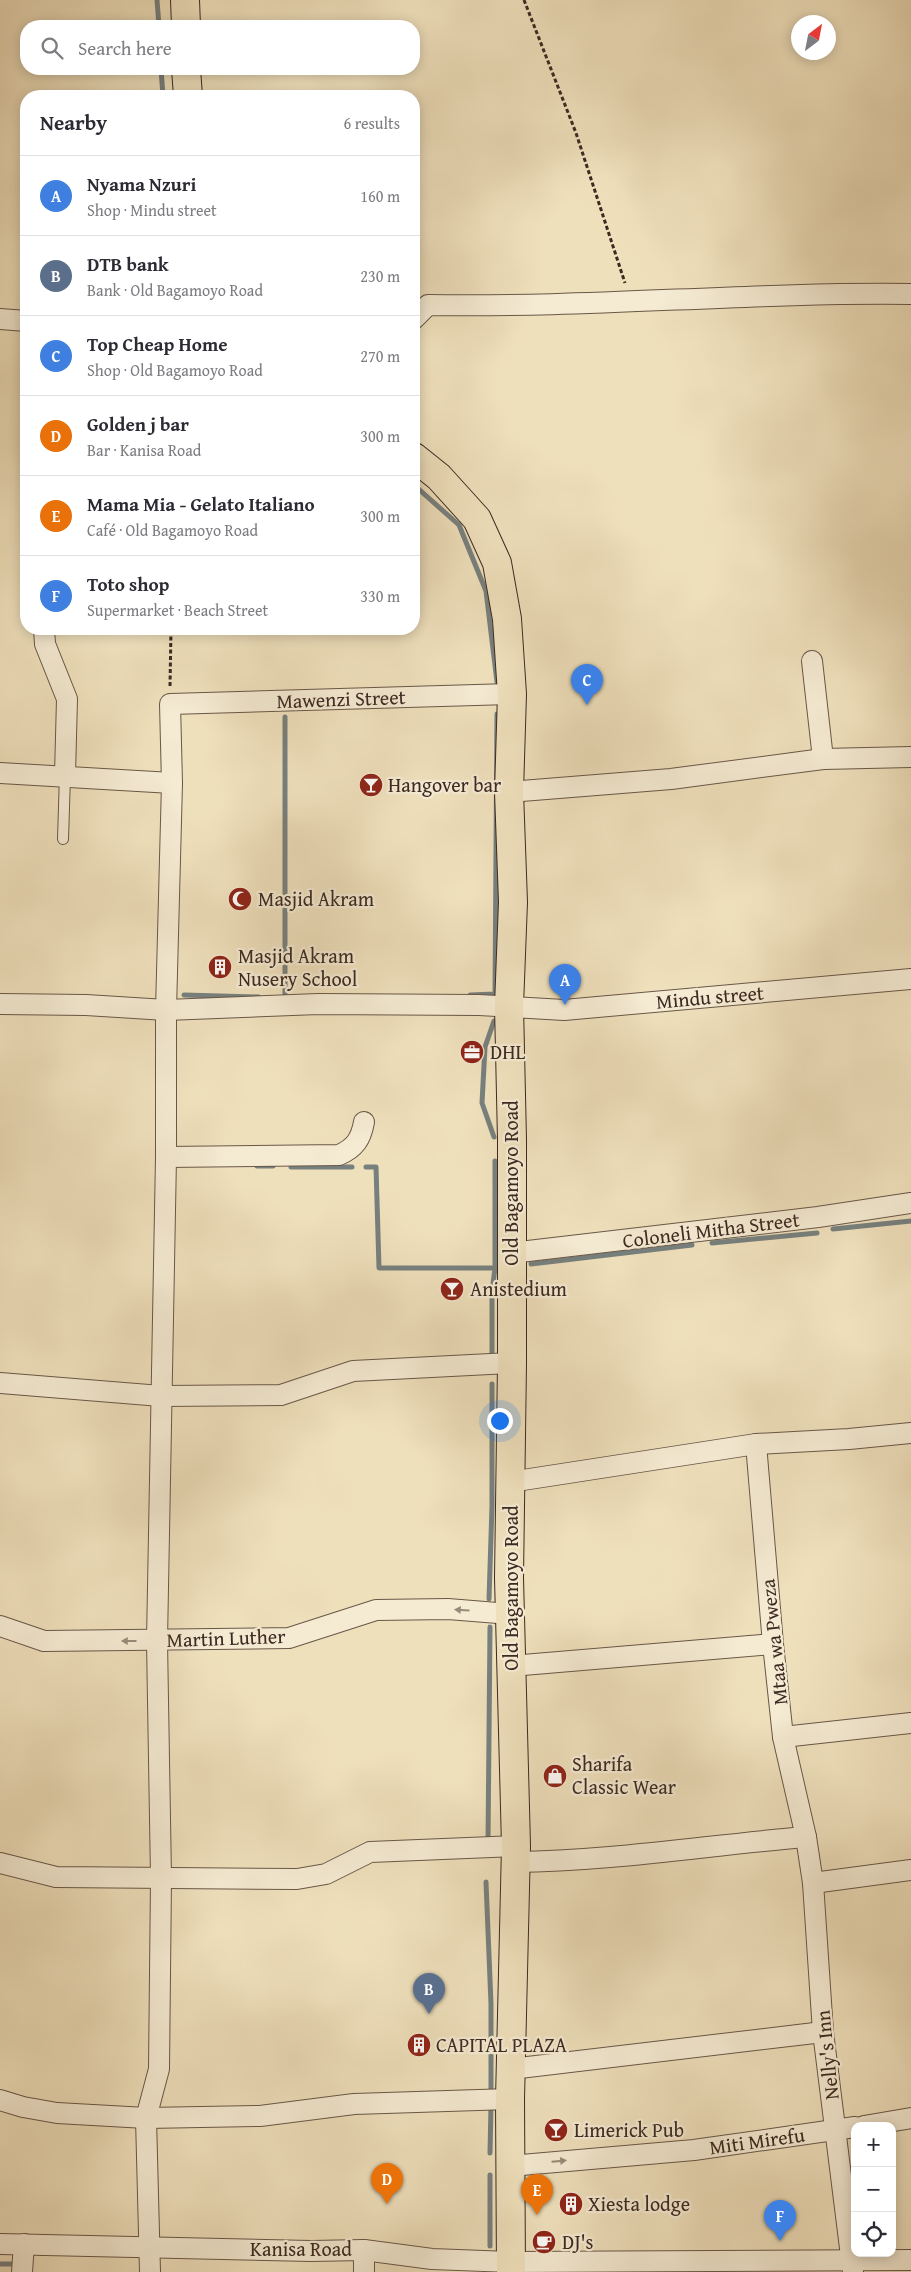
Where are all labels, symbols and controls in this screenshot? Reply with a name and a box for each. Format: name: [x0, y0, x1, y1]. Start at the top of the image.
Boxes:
north arrow: [791, 15, 836, 60]
search box: [20, 20, 420, 75]
icon: search: [38, 34, 66, 62]
text: Search here: [78, 34, 172, 62]
text: Nearby: [40, 107, 107, 138]
text: 6 results: [343, 111, 400, 135]
text: Nyama Nzuri: [87, 170, 196, 198]
text: A: [51, 184, 61, 208]
text: 160 m: [360, 184, 400, 208]
text: Shop · Mindu street: [87, 198, 217, 222]
text: DTB bank: [87, 250, 169, 278]
text: B: [51, 264, 61, 288]
text: 230 m: [360, 264, 400, 288]
text: Bank · Old Bagamoyo Road: [87, 278, 263, 302]
text: Top Cheap Home: [87, 330, 228, 358]
text: C: [51, 344, 61, 368]
text: 270 m: [360, 344, 400, 368]
text: Shop · Old Bagamoyo Road: [87, 358, 263, 382]
text: Golden j bar: [87, 410, 189, 438]
text: D: [51, 424, 61, 448]
text: 300 m: [360, 424, 400, 448]
text: Bar · Kanisa Road: [87, 438, 201, 462]
text: Mama Mia - Gelato Italiano: [87, 490, 315, 518]
text: E: [52, 504, 60, 528]
text: 300 m: [360, 504, 400, 528]
text: Café · Old Bagamoyo Road: [87, 518, 258, 542]
text: Toto shop: [87, 570, 169, 598]
text: F: [52, 584, 60, 608]
text: 330 m: [360, 584, 400, 608]
text: Supermarket · Beach Street: [87, 598, 268, 622]
pin: C: [571, 664, 603, 705]
street label: Mawenzi Street: [276, 682, 406, 715]
place label: Hangover bar: [388, 770, 501, 799]
bar icon: Hangover bar: [358, 772, 384, 798]
place label: Masjid Akram: [258, 884, 375, 913]
mosque icon: Masjid Akram: [227, 886, 253, 912]
place label: Masjid Akram Nusery School: [238, 941, 358, 993]
building icon: Masjid Akram Nusery School: [207, 954, 233, 980]
pin: A: [549, 964, 581, 1005]
street label: Mindu street: [655, 977, 765, 1016]
place label: DHL: [490, 1037, 525, 1066]
office icon: DHL: [459, 1039, 485, 1065]
street label: Old Bagamoyo Road: [496, 1100, 525, 1266]
street label: Coloneli Mitha Street: [621, 1204, 801, 1255]
place label: Anistedium: [470, 1274, 567, 1303]
bar icon: Anistedium: [439, 1276, 465, 1302]
your location: [487, 1408, 513, 1434]
street label: Old Bagamoyo Road: [496, 1505, 525, 1671]
street label: Mtaa wa Pweza: [752, 1577, 795, 1707]
one-way arrow: [454, 1606, 470, 1614]
street label: Martin Luther: [166, 1621, 286, 1654]
one-way arrow: [121, 1637, 137, 1645]
place label: Sharifa Classic Wear: [572, 1749, 676, 1801]
shop icon: Sharifa Classic Wear: [542, 1763, 568, 1789]
pin: B: [413, 1973, 445, 2014]
street label: Nelly's Inn: [807, 2009, 846, 2101]
place label: CAPITAL PLAZA: [436, 2030, 567, 2059]
building icon: CAPITAL PLAZA: [406, 2032, 432, 2058]
place label: Limerick Pub: [574, 2115, 684, 2144]
bar icon: Limerick Pub: [543, 2117, 569, 2143]
street label: Miti Mirefu: [708, 2119, 806, 2162]
map controls: [851, 2122, 896, 2257]
button: +: [851, 2122, 896, 2167]
one-way arrow: [551, 2157, 567, 2165]
pin: D: [371, 2163, 403, 2204]
button: −: [851, 2167, 896, 2212]
pin: E: [521, 2174, 553, 2215]
place label: Xiesta lodge: [588, 2189, 690, 2218]
building icon: Xiesta lodge: [558, 2191, 584, 2217]
pin: F: [764, 2200, 796, 2241]
button: locate: [851, 2212, 896, 2257]
place label: DJ's: [562, 2227, 594, 2256]
cafe icon: DJ's: [531, 2229, 557, 2255]
street label: Kanisa Road: [250, 2234, 352, 2263]

